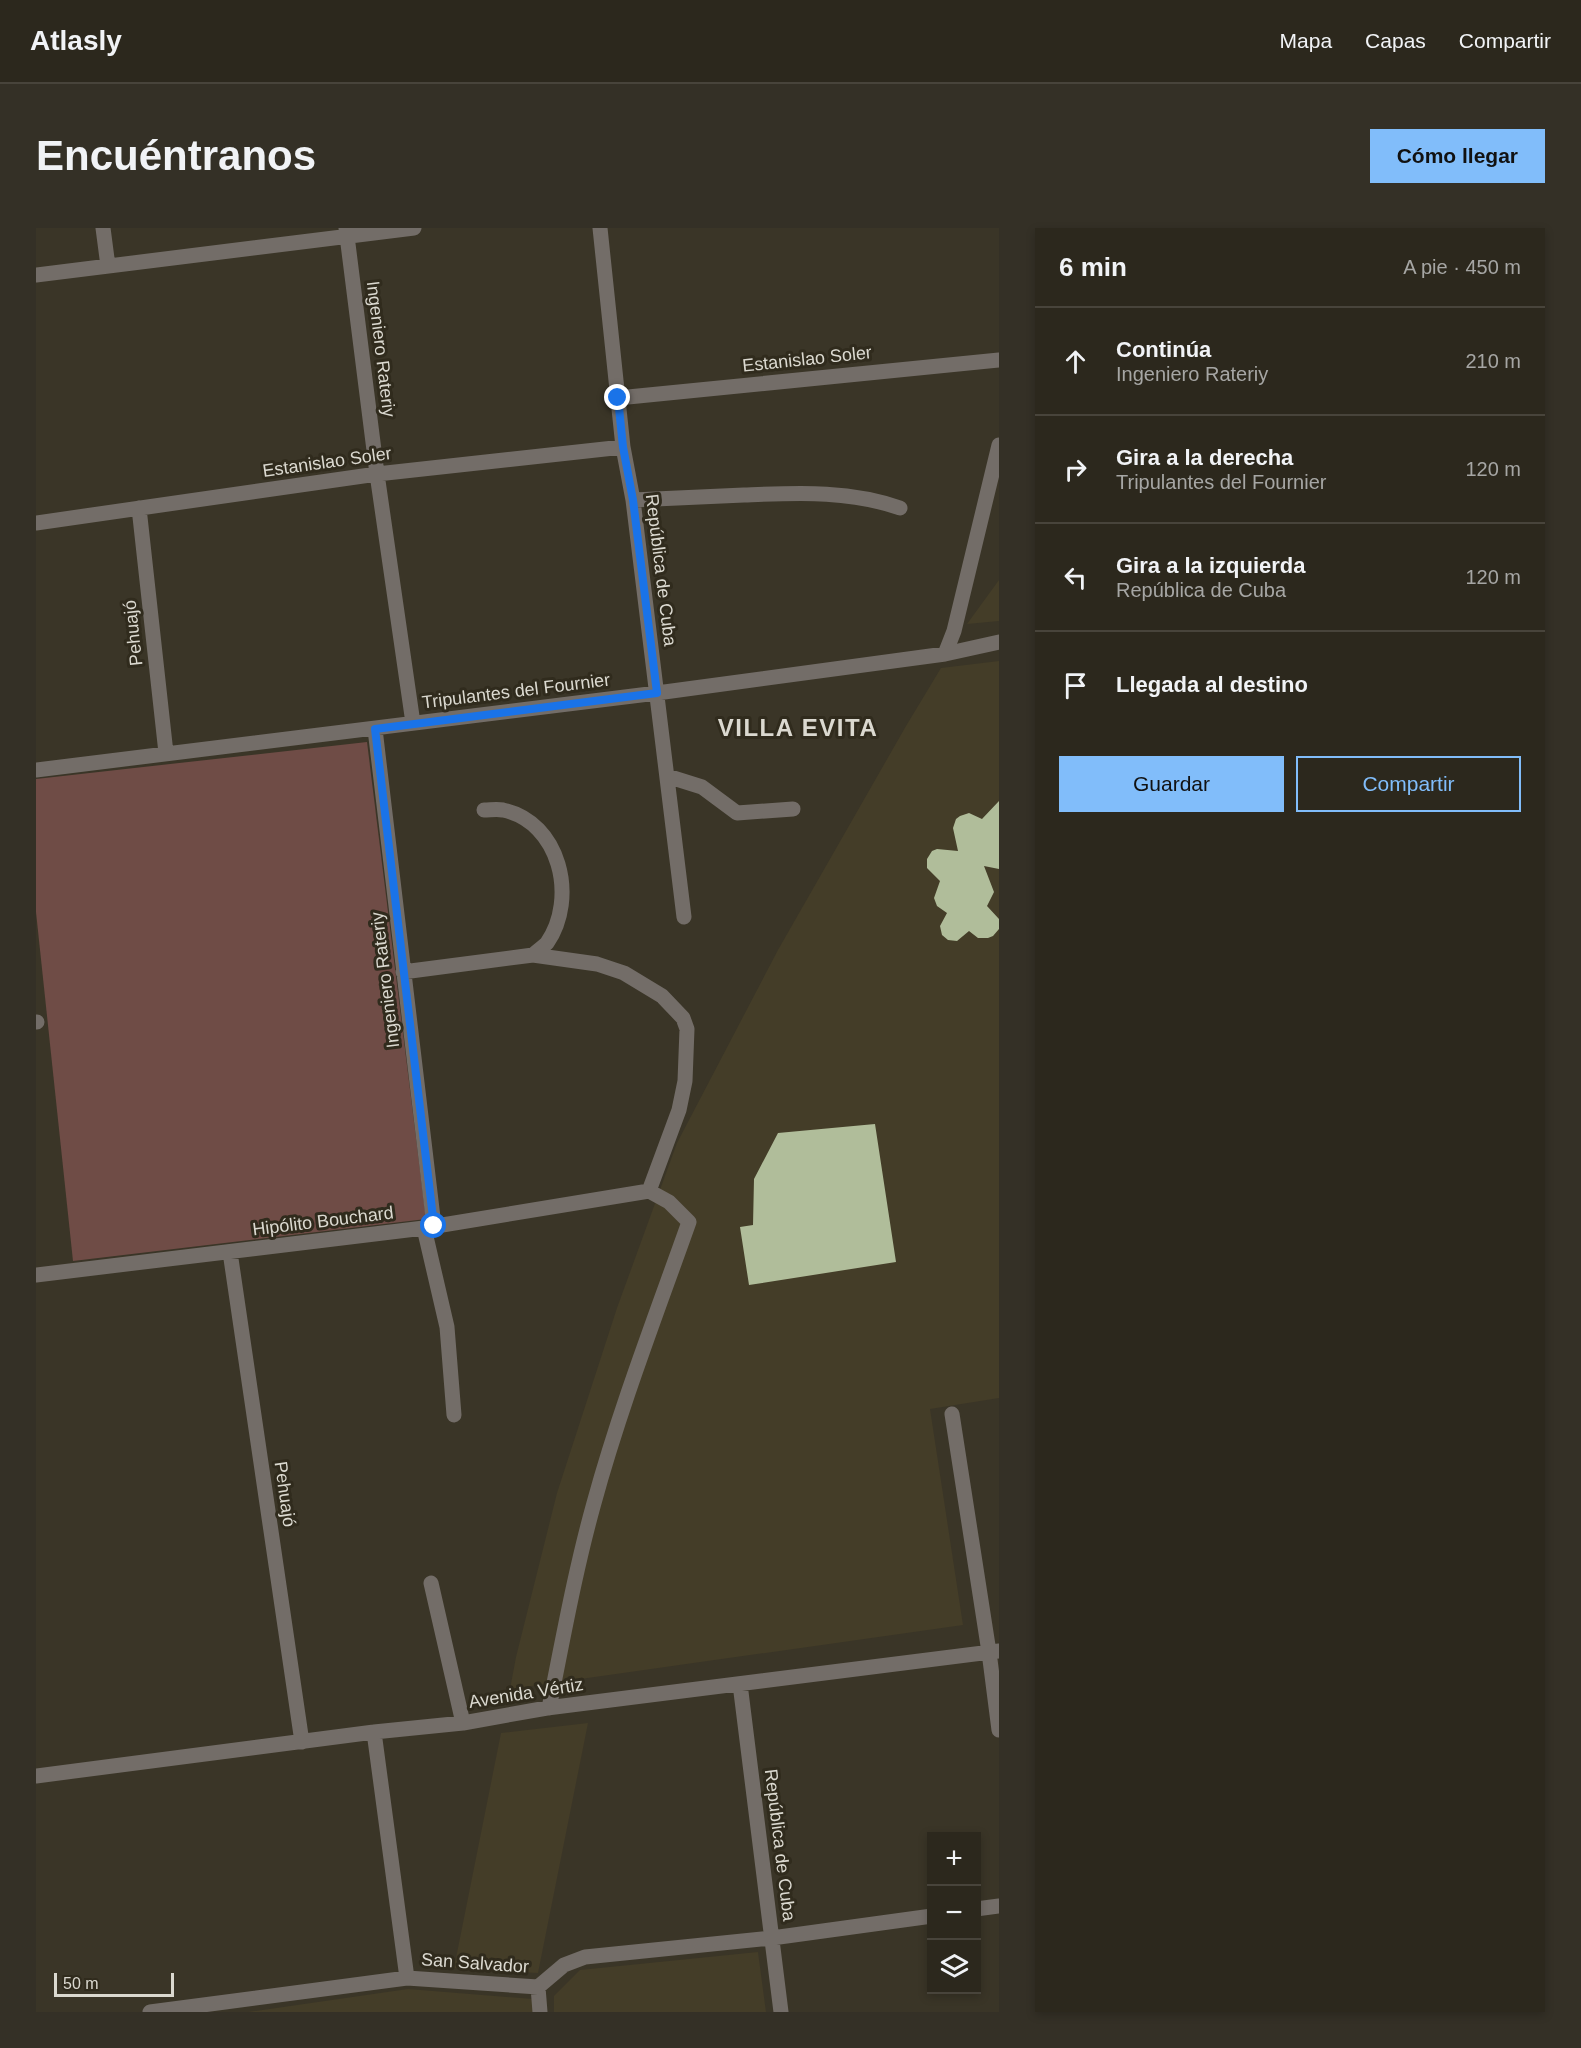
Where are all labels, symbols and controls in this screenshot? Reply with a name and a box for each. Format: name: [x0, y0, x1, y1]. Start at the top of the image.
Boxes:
text: Atlasly: [30, 25, 122, 56]
text: Mapa: [1280, 29, 1332, 52]
text: Capas: [1365, 29, 1426, 52]
text: Compartir: [1459, 29, 1551, 52]
button: Cómo llegar: [1370, 129, 1545, 183]
text: Encuéntranos: [36, 132, 316, 179]
text: 6 min: [1059, 252, 1127, 282]
text: A pie · 450 m: [1403, 256, 1521, 278]
street label: Ingeniero Rateriy: [363, 280, 399, 418]
text: Continúa: [1116, 337, 1211, 362]
street label: Estanislao Soler: [741, 342, 873, 376]
icon: ahead: [1059, 345, 1092, 378]
text: 210 m: [1465, 350, 1521, 372]
text: Ingeniero Rateriy: [1116, 363, 1268, 385]
route end: [604, 384, 630, 410]
street label: Estanislao Soler: [261, 443, 393, 481]
text: Gira a la derecha: [1116, 445, 1293, 470]
icon: right: [1059, 453, 1092, 486]
text: 120 m: [1465, 458, 1521, 480]
text: Tripulantes del Fournier: [1116, 471, 1326, 493]
street label: República de Cuba: [642, 493, 680, 648]
text: Gira a la izquierda: [1116, 553, 1306, 578]
icon: left: [1059, 561, 1092, 594]
text: 120 m: [1465, 566, 1521, 588]
text: República de Cuba: [1116, 579, 1286, 601]
street label: Pehuajó: [120, 599, 146, 667]
icon: arrive: [1059, 669, 1092, 702]
street label: Tripulantes del Fournier: [421, 670, 611, 712]
text: Llegada al destino: [1116, 672, 1308, 697]
district label: VILLA EVITA: [718, 714, 878, 741]
button: Guardar: [1059, 756, 1284, 812]
button: Compartir: [1296, 756, 1521, 812]
street label: Ingeniero Rateriy: [367, 911, 403, 1049]
street label: Hipólito Bouchard: [251, 1202, 395, 1240]
route start: [420, 1212, 446, 1238]
street label: Pehuajó: [271, 1460, 299, 1528]
street label: Avenida Vértiz: [467, 1674, 585, 1712]
street label: República de Cuba: [761, 1768, 799, 1923]
map controls: [927, 1832, 981, 1994]
button: +: [927, 1832, 981, 1886]
button: −: [927, 1886, 981, 1940]
button: layers: [927, 1940, 981, 1994]
street label: San Salvador: [420, 1949, 530, 1977]
scale bar: [54, 1970, 174, 1998]
text: 50 m: [63, 1975, 99, 1992]

